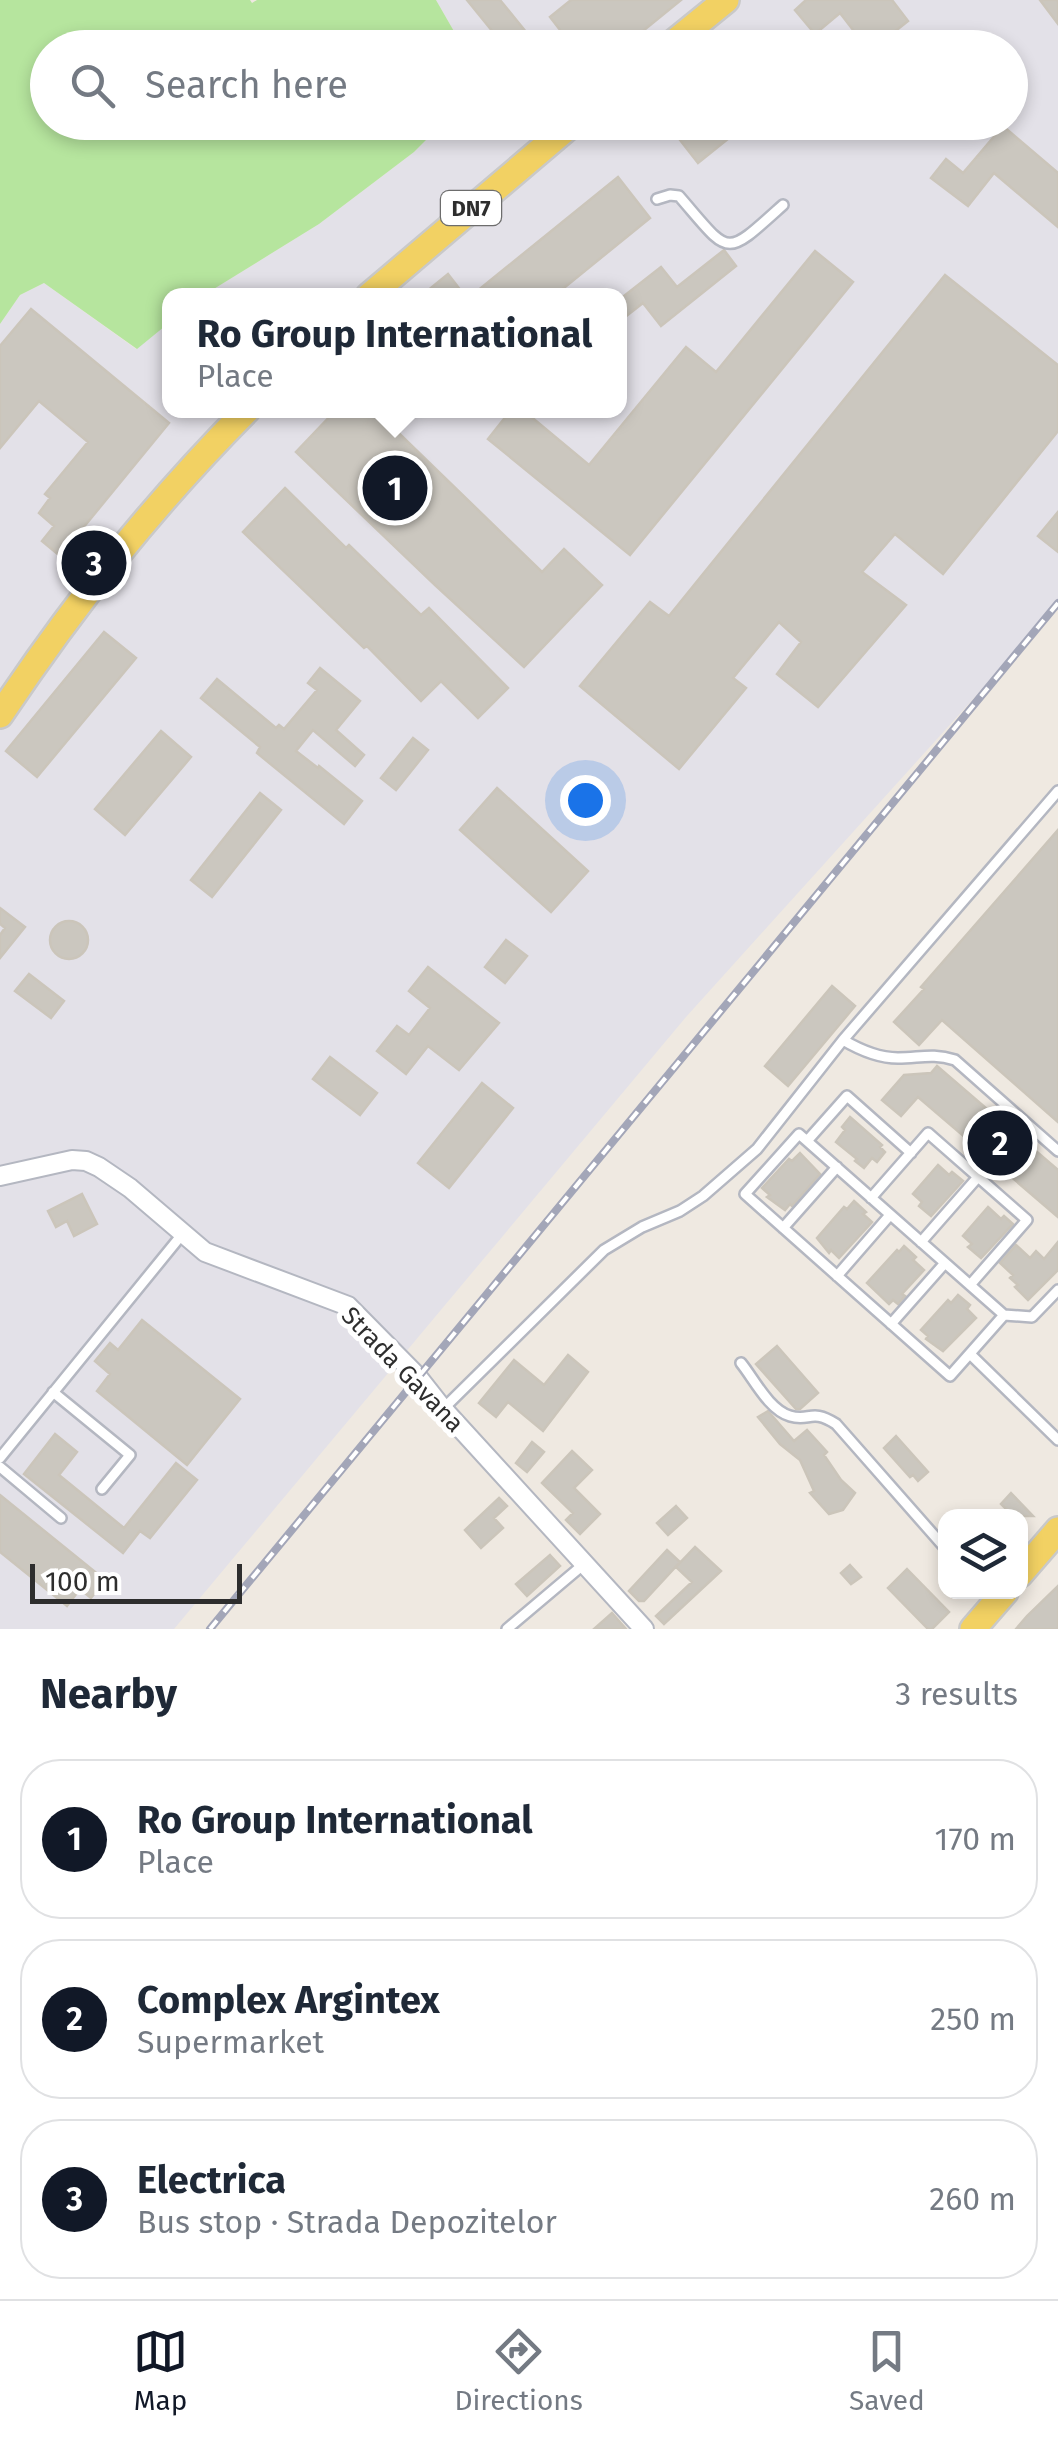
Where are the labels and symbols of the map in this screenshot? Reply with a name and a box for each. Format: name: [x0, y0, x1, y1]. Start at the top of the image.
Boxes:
road number: DN7: [441, 191, 501, 225]
pin: 1: [362, 450, 428, 526]
pin: 3: [62, 526, 126, 600]
your location: [560, 775, 611, 826]
pin: 2: [968, 1106, 1032, 1180]
street label: Strada Gavana: [335, 1301, 470, 1439]
scale bar: [30, 1559, 242, 1604]

